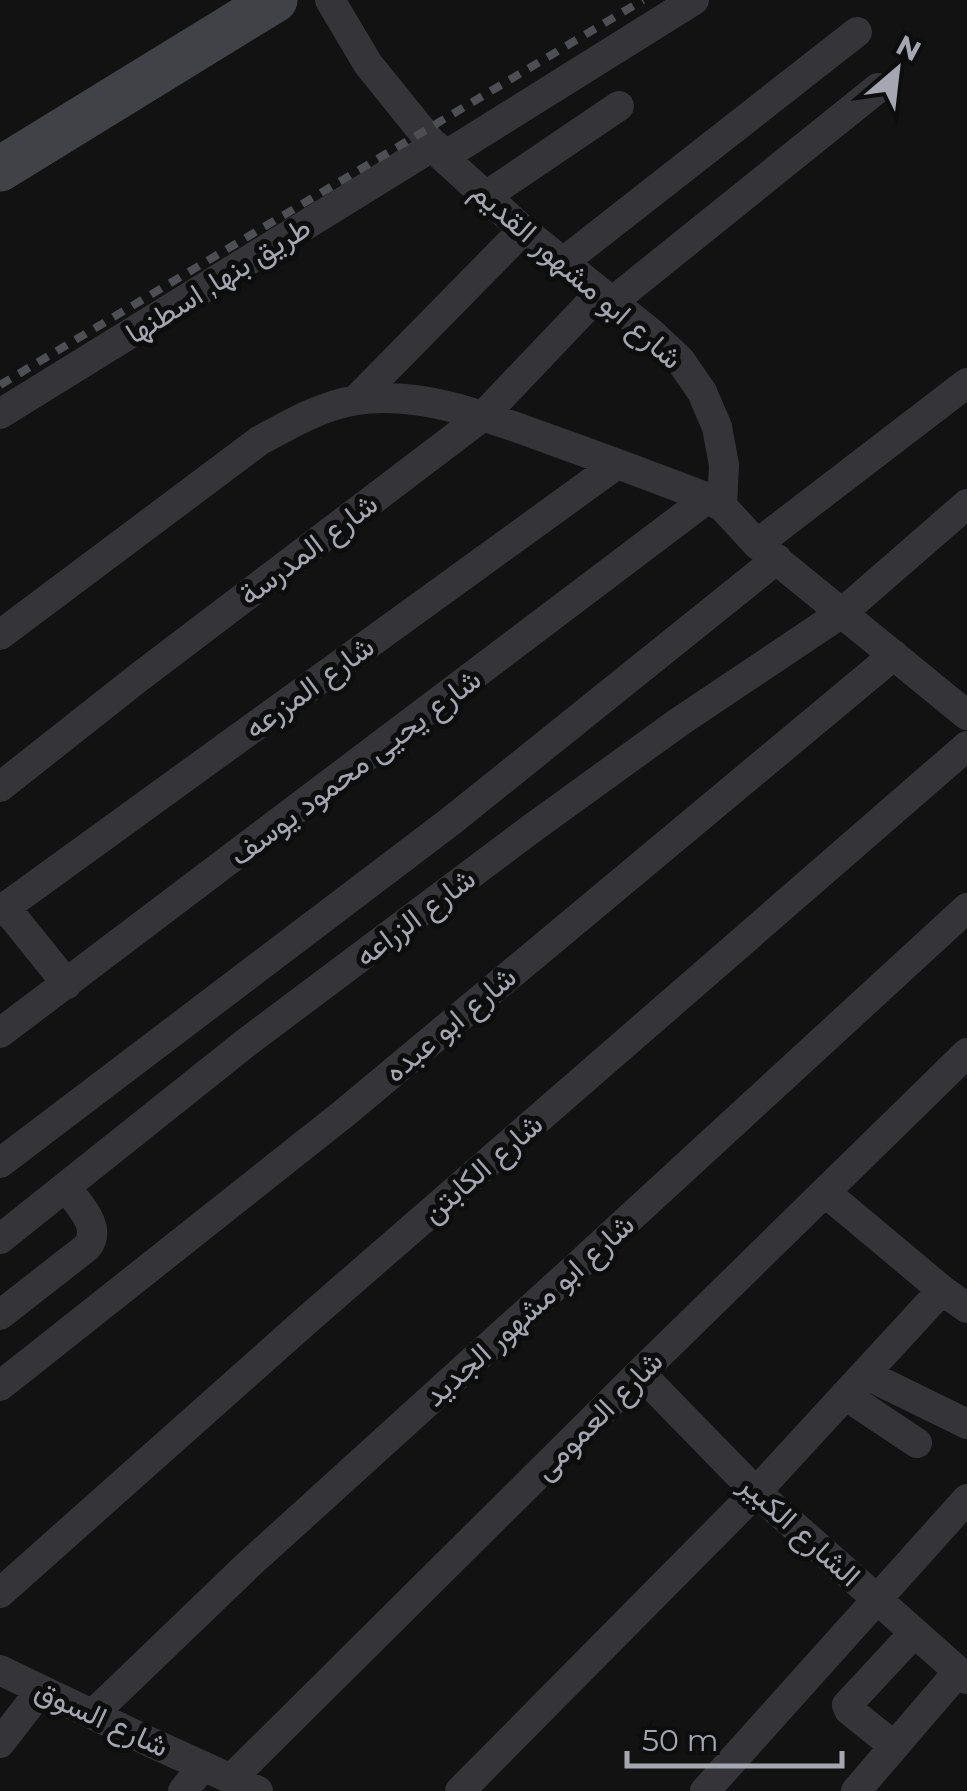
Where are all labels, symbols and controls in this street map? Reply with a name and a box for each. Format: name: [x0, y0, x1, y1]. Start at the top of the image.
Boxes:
north arrow: [847, 20, 947, 120]
text: N: [891, 28, 927, 68]
street label: شارع ابو مشهور القديم: [462, 173, 690, 378]
street label: طريق بنها, اسطنها: [119, 208, 317, 352]
street label: شارع المدرسة: [231, 485, 386, 615]
street label: شارع المزرعه: [237, 628, 382, 748]
street label: شارع يحيى محمود يوسف: [222, 660, 489, 875]
street label: شارع الزراعه: [347, 860, 484, 976]
street label: شارع ابو عبده: [376, 958, 525, 1092]
street label: شارع الكابتن: [414, 1105, 551, 1232]
street label: شارع ابو مشهور الجديد: [416, 1206, 643, 1416]
street label: شارع العمومى: [526, 1343, 672, 1489]
street label: الشارع الكبير: [730, 1465, 868, 1596]
street label: شارع السوق: [28, 1671, 175, 1767]
scale bar: [627, 1706, 842, 1768]
text: 50 m: [642, 1722, 719, 1759]

